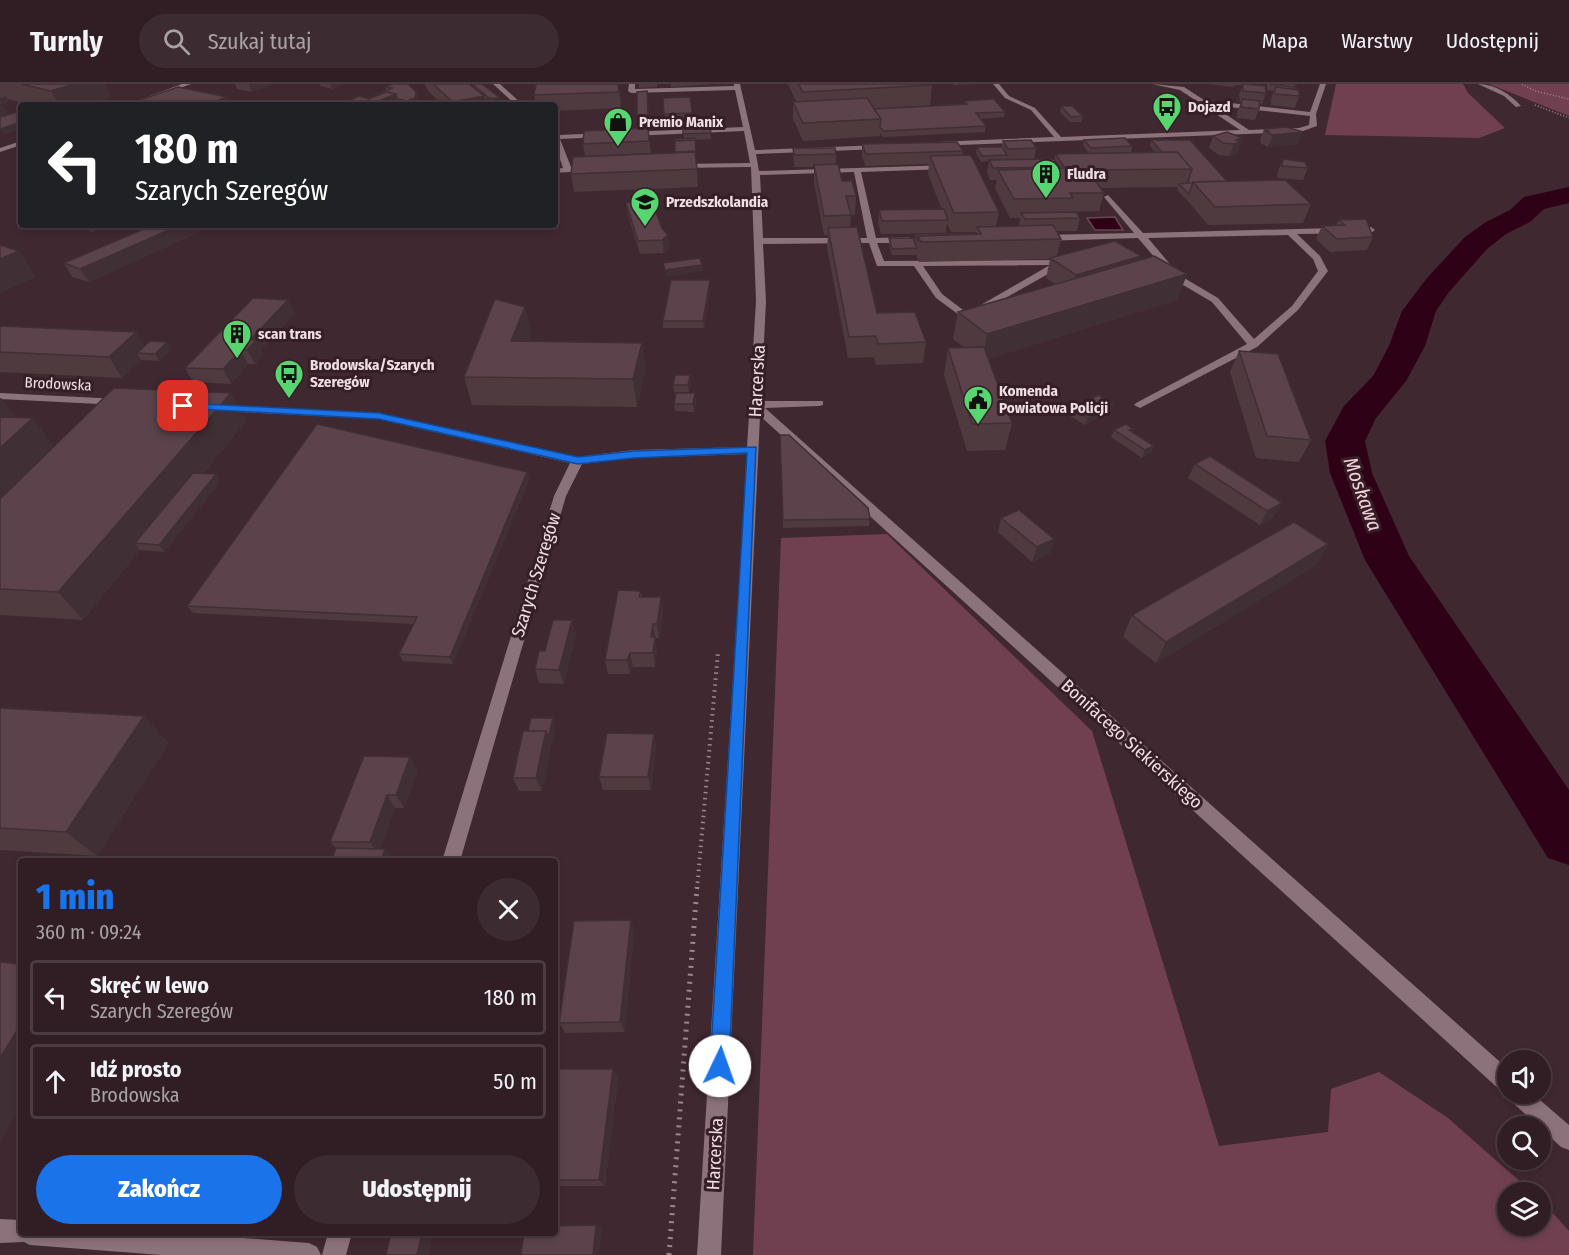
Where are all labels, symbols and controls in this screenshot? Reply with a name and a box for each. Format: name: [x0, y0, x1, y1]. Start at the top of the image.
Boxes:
search box: [139, 14, 559, 68]
text: Turnly: [30, 25, 103, 58]
icon: search: [160, 25, 193, 58]
text: Szukaj tutaj: [208, 28, 312, 55]
text: Mapa: [1262, 28, 1308, 54]
text: Warstwy: [1341, 28, 1413, 54]
text: Udostępnij: [1446, 28, 1539, 54]
bus stop icon: Dojazd: [1151, 91, 1183, 133]
place label: Dojazd: [1188, 98, 1231, 116]
shop icon: Premio Manix: [602, 106, 634, 148]
place label: Premio Manix: [639, 113, 724, 131]
text: 180 m: [135, 124, 239, 174]
icon: left: [36, 126, 114, 204]
building icon: Fludra: [1030, 158, 1062, 200]
place label: Fludra: [1067, 165, 1107, 183]
text: Szarych Szeregów: [135, 175, 328, 207]
school or university icon: Przedszkolandia: [629, 186, 661, 228]
place label: Przedszkolandia: [666, 193, 769, 211]
building icon: scan trans: [221, 318, 253, 360]
place label: scan trans: [258, 325, 322, 343]
street label: Harcerska: [744, 344, 770, 418]
place label: Brodowska/Szarych Szeregów: [310, 356, 435, 391]
bus stop icon: Brodowska/Szarych Szeregów: [273, 358, 305, 400]
street label: Brodowska: [24, 373, 92, 395]
pin: [157, 380, 208, 431]
place label: Komenda Powiatowa Policji: [999, 382, 1108, 417]
public building icon: Komenda Powiatowa Policji: [962, 384, 994, 426]
icon: arrive: [166, 389, 199, 422]
water label: Moskawa: [1339, 454, 1387, 534]
street label: Szarych Szeregów: [507, 510, 565, 640]
street label: Bonifacego Siekierskiego: [1057, 675, 1207, 813]
text: 1 min: [36, 875, 114, 919]
button: close: [477, 878, 540, 941]
text: 360 m · 09:24: [36, 920, 141, 944]
text: Skręć w lewo: [90, 972, 209, 999]
icon: left: [39, 981, 72, 1014]
text: 180 m: [484, 984, 537, 1011]
text: Szarych Szeregów: [90, 999, 233, 1023]
position arrow: [688, 1034, 752, 1098]
map controls: [1497, 1050, 1551, 1236]
button: sound: [1497, 1050, 1551, 1104]
text: Idź prosto: [90, 1056, 182, 1083]
icon: ahead: [39, 1065, 72, 1098]
text: 50 m: [493, 1068, 537, 1095]
text: Brodowska: [90, 1083, 180, 1107]
button: search: [1497, 1116, 1551, 1170]
street label: Harcerska: [702, 1117, 728, 1191]
button: Zakończ: [36, 1155, 282, 1224]
button: Udostępnij: [294, 1155, 540, 1224]
button: layers: [1497, 1182, 1551, 1236]

